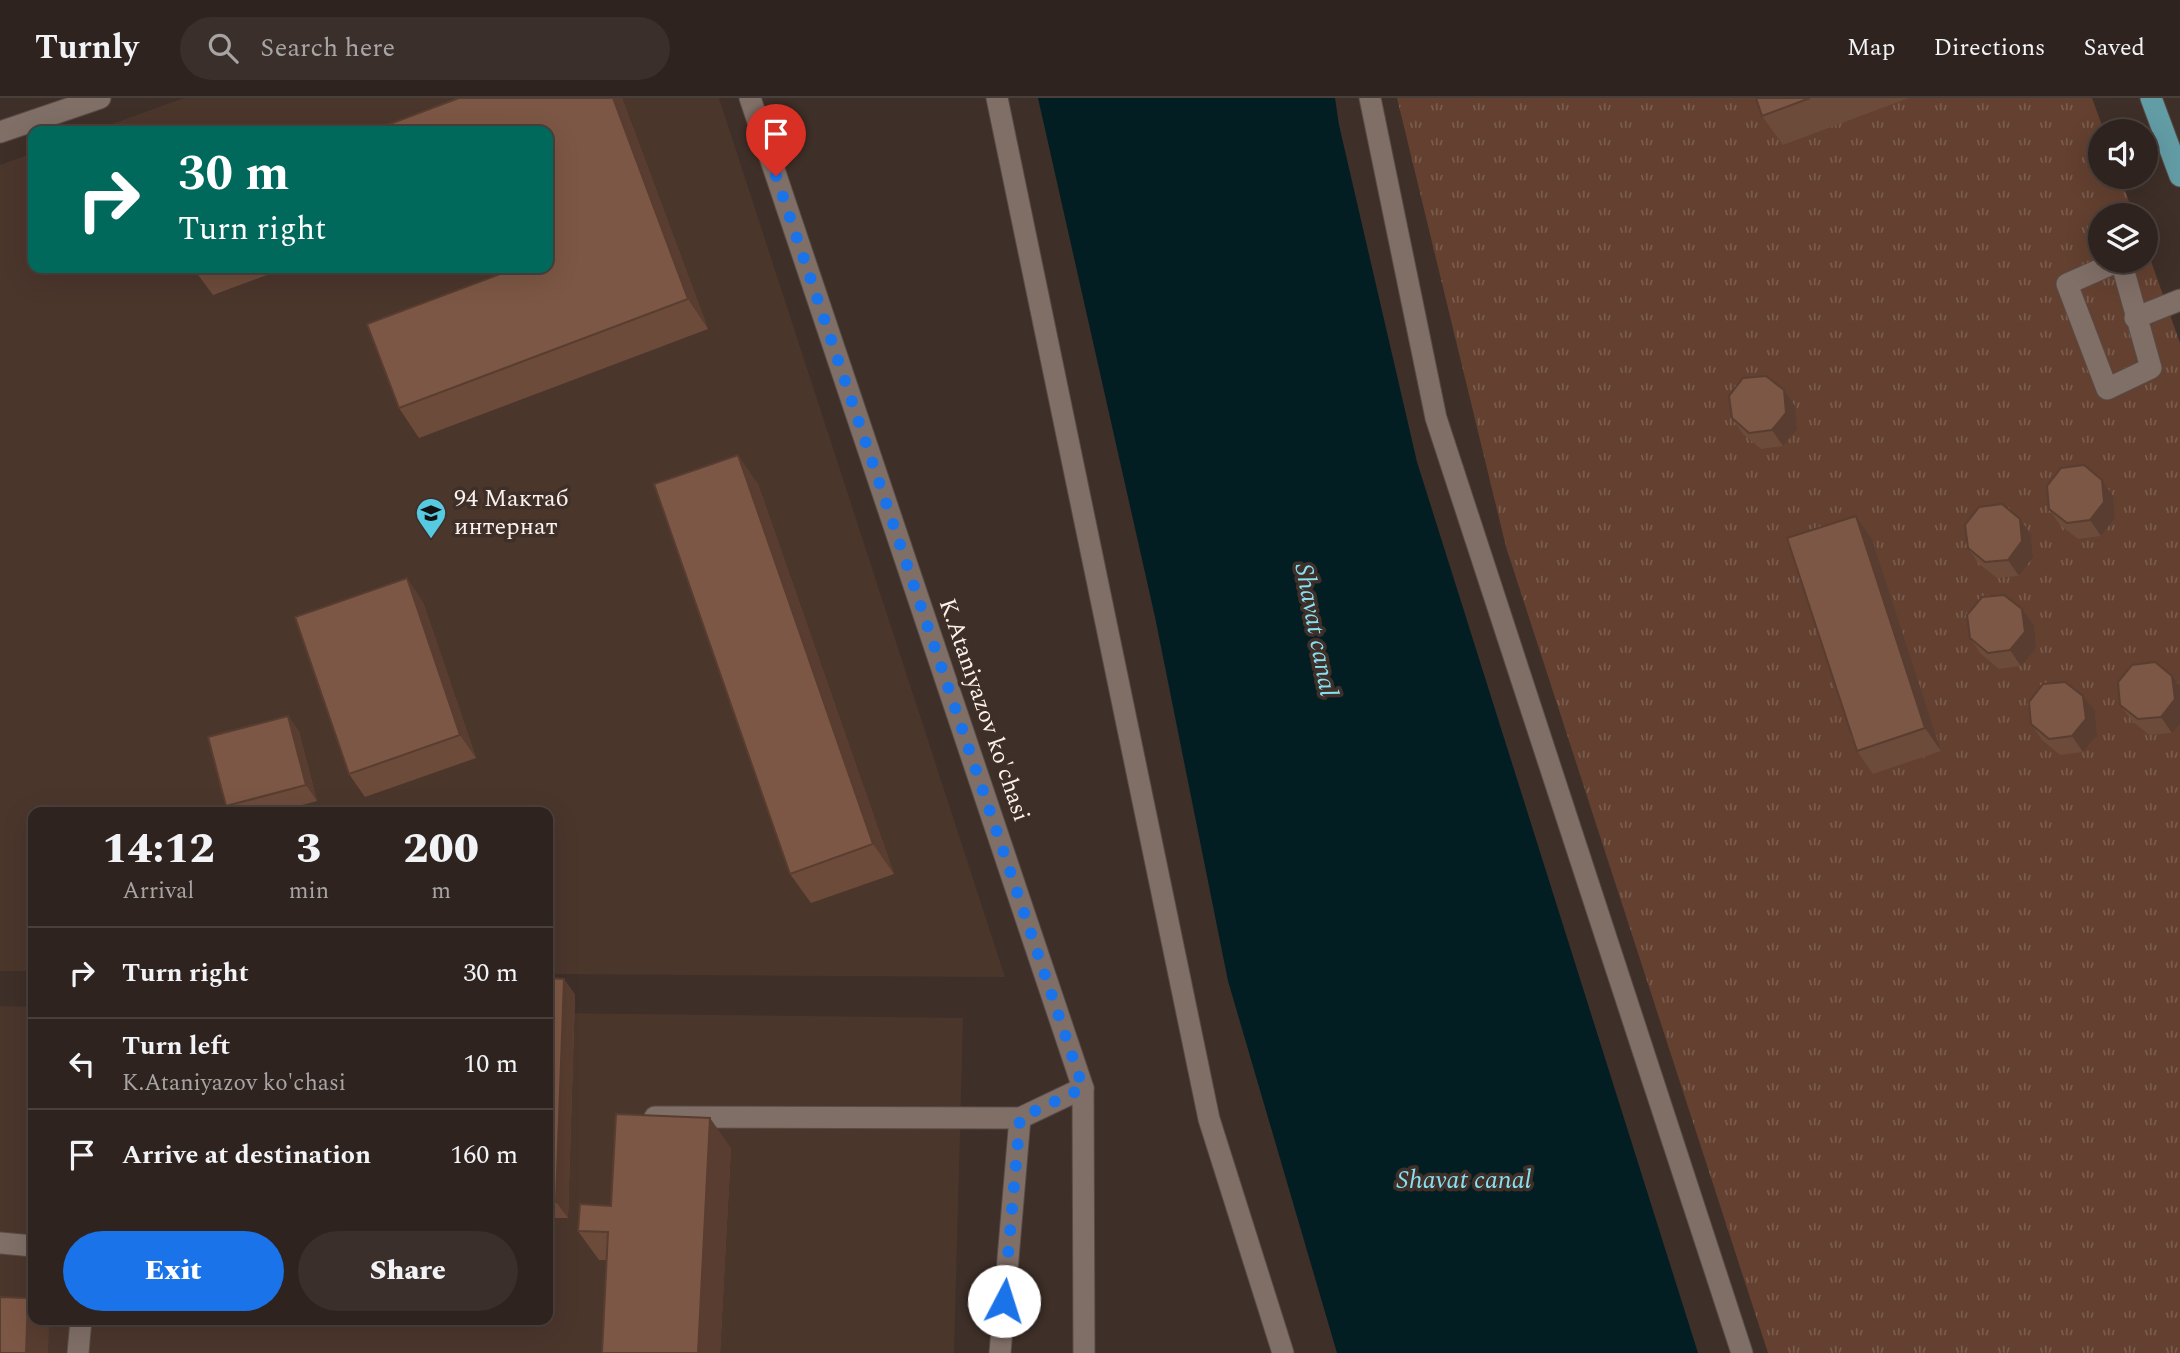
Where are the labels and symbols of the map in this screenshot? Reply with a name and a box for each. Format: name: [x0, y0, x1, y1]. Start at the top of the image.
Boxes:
pin: [746, 104, 806, 176]
place label: 94 Мактаб интернат: [454, 481, 569, 545]
school or university icon: 94 Мактаб интернат: [414, 496, 448, 540]
water label: Shavat canal: [1283, 560, 1349, 700]
street label: K.Ataniyazov ko'chasi: [929, 594, 1039, 826]
water label: Shavat canal: [1397, 1160, 1532, 1200]
position arrow: [967, 1264, 1041, 1338]

